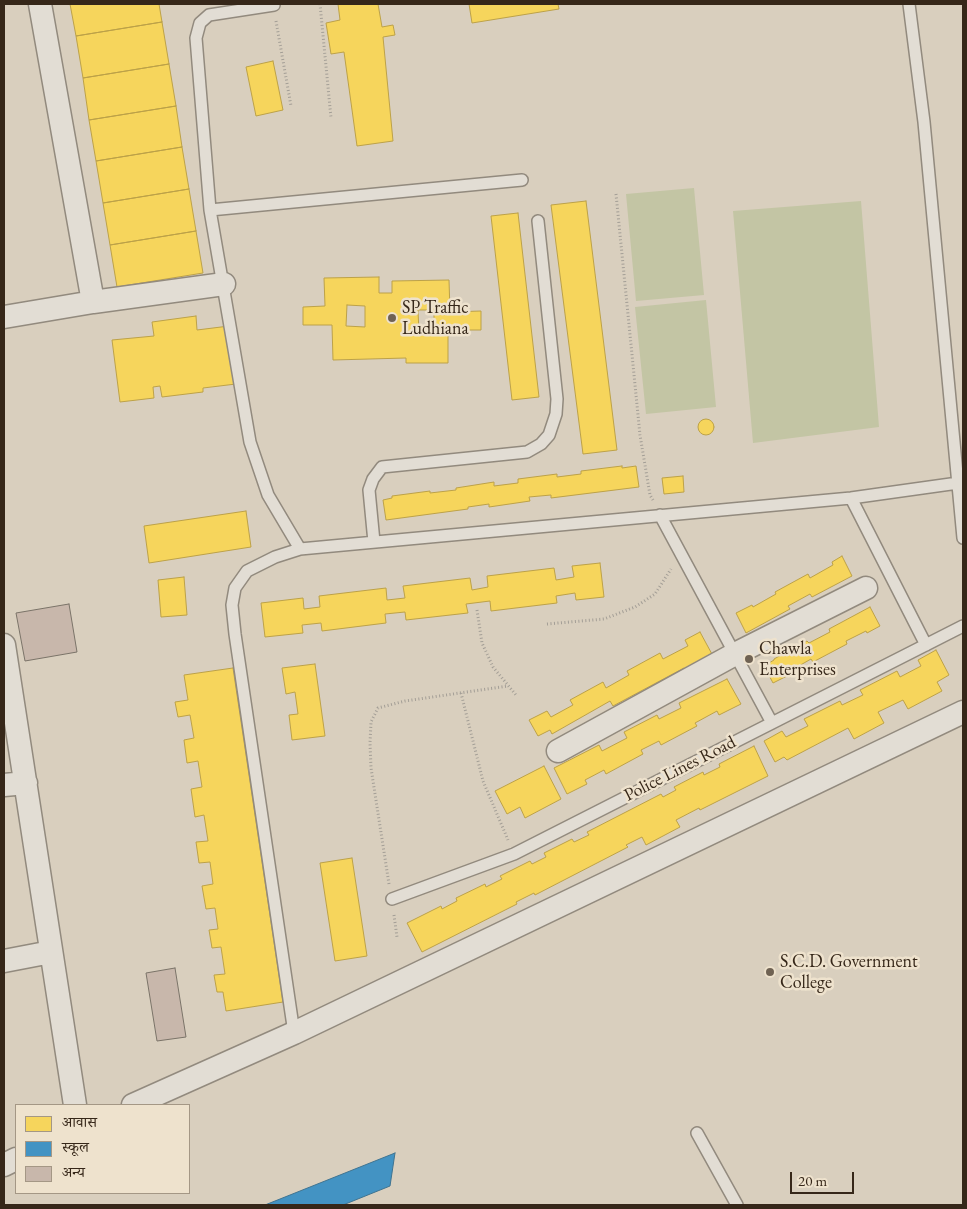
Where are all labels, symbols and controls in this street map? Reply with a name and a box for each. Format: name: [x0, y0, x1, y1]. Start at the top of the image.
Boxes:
place label: SP Traffic Ludhiana: [402, 297, 469, 340]
marker: SP Traffic Ludhiana: [386, 312, 398, 324]
place label: Chawla Enterprises: [759, 638, 836, 681]
marker: Chawla Enterprises: [743, 653, 755, 665]
street label: Police Lines Road: [621, 732, 739, 806]
place label: S.C.D. Government College: [780, 951, 918, 994]
marker: S.C.D. Government College: [764, 966, 776, 978]
legend: [15, 1104, 190, 1194]
text: आवास: [62, 1112, 97, 1131]
text: स्कूल: [62, 1137, 89, 1156]
text: अन्य: [62, 1162, 85, 1181]
scale bar: [792, 1162, 856, 1194]
text: 20 m: [798, 1171, 827, 1190]

